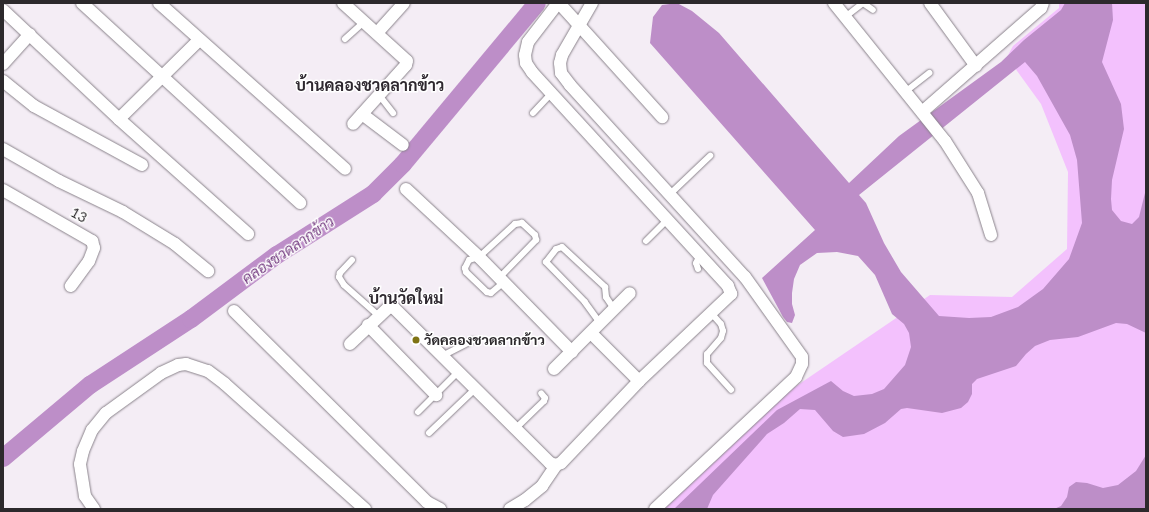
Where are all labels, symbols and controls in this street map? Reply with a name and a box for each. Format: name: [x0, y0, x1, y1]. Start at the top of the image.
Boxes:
district label: บ้านคลองชวดลากข้าว: [296, 75, 444, 95]
street label: 13: [68, 204, 90, 226]
water label: คลองชวดลากข้าว: [238, 212, 338, 288]
district label: บ้านวัดใหม่: [369, 288, 443, 308]
place label: วัดคลองชวดลากข้าว: [424, 332, 545, 348]
marker: วัดคลองชวดลากข้าว: [411, 335, 421, 345]

